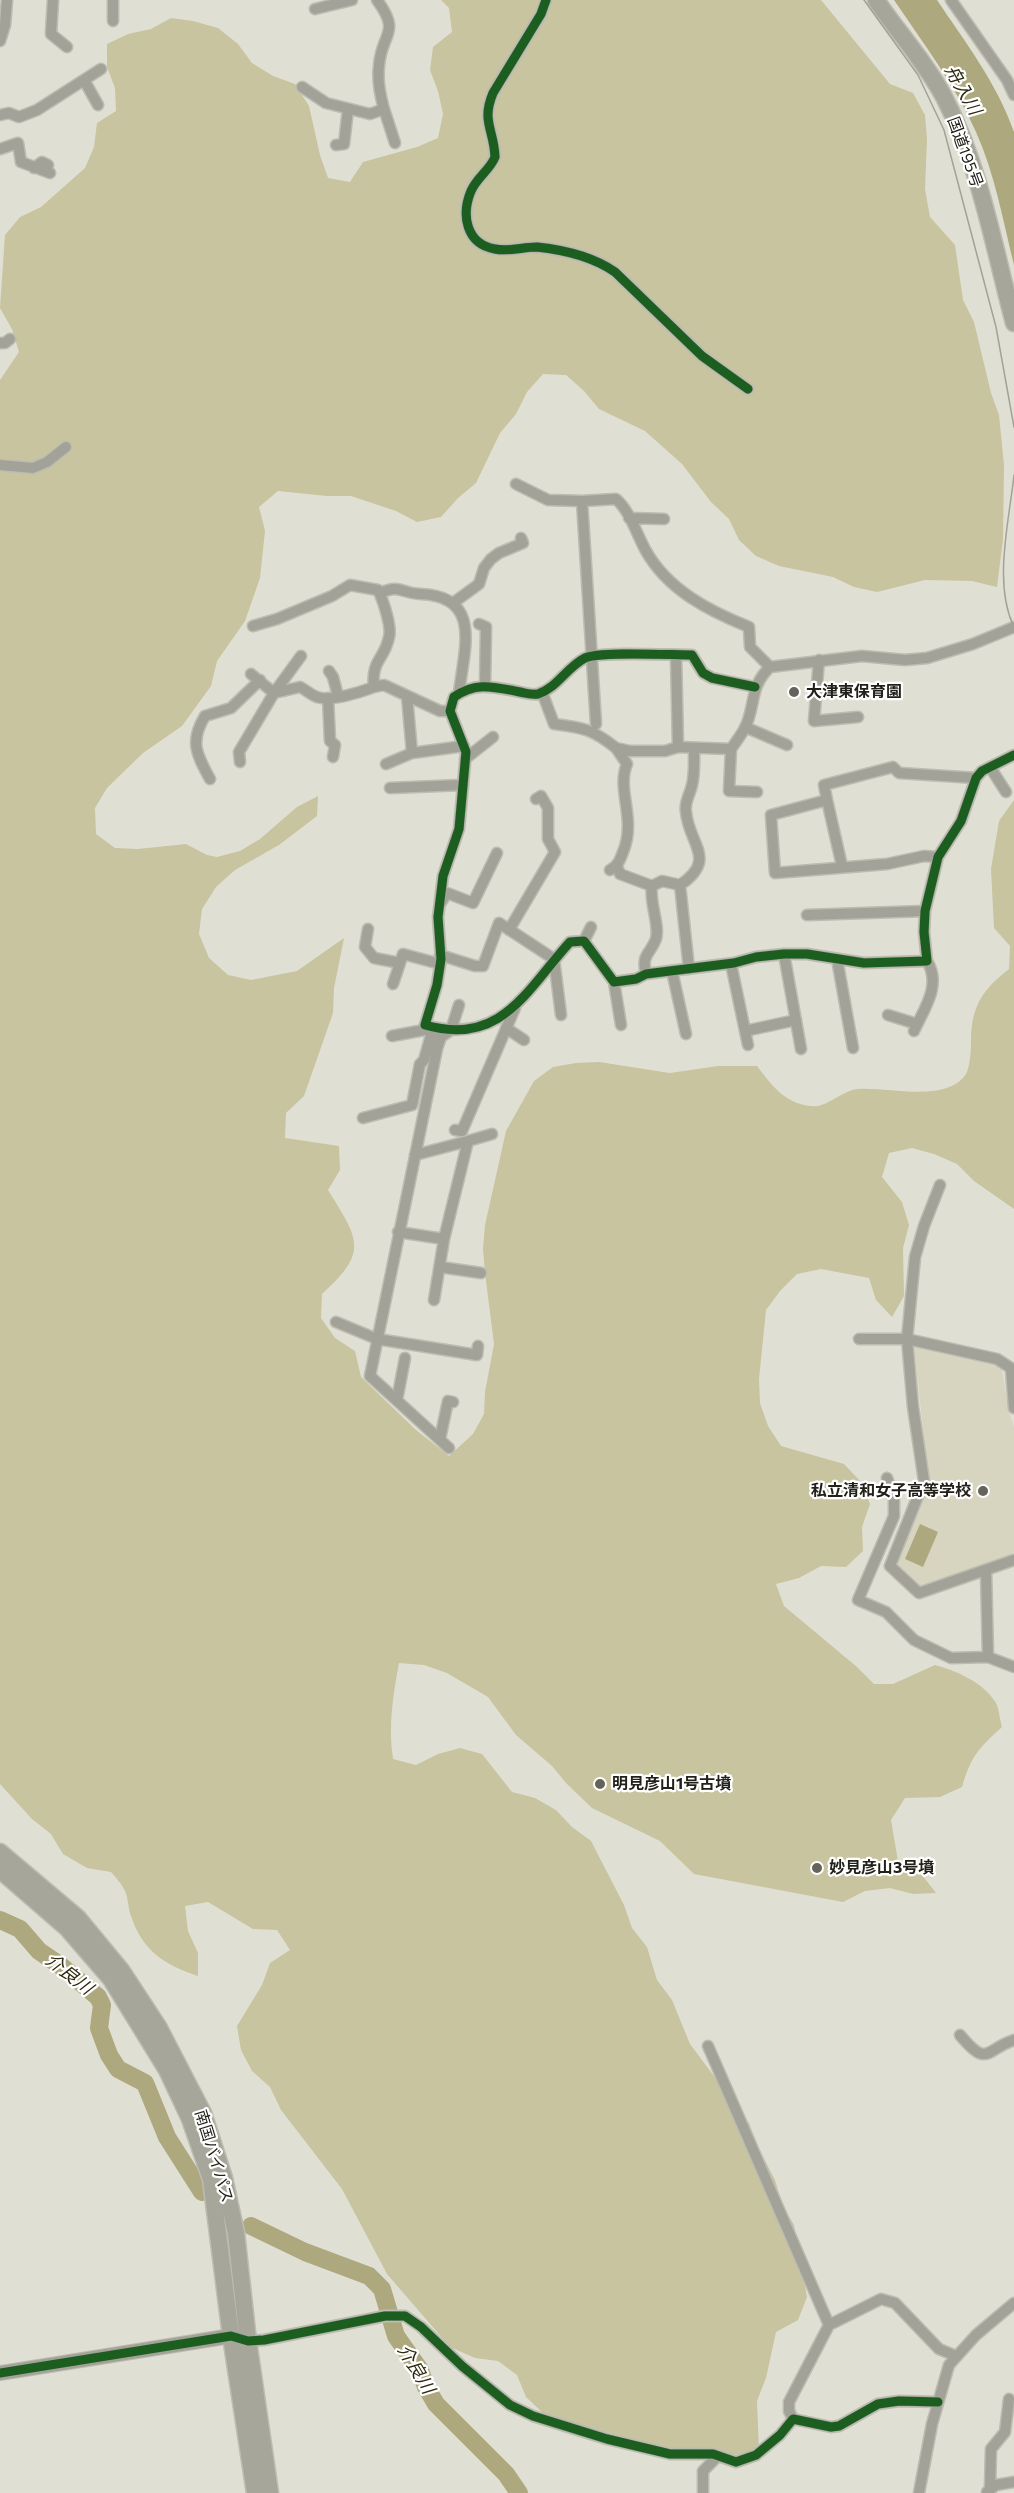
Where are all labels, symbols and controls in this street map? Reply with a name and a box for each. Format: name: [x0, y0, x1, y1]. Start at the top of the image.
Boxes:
water label: 舟入川: [940, 61, 986, 119]
street label: 国道195号: [943, 114, 987, 190]
place label: 大津東保育園: [806, 682, 902, 702]
marker: 大津東保育園: [787, 685, 801, 699]
place label: 私立清和女子高等学校: [811, 1481, 971, 1501]
marker: 私立清和女子高等学校: [976, 1484, 990, 1498]
place label: 明見彦山1号古墳: [612, 1774, 731, 1794]
marker: 明見彦山1号古墳: [593, 1777, 607, 1791]
place label: 妙見彦山3号墳: [829, 1858, 934, 1878]
marker: 妙見彦山3号墳: [810, 1861, 824, 1875]
water label: 介良川: [41, 1949, 97, 1999]
street label: 南国バイパス: [191, 2107, 237, 2205]
water label: 介良川: [393, 2340, 439, 2398]

